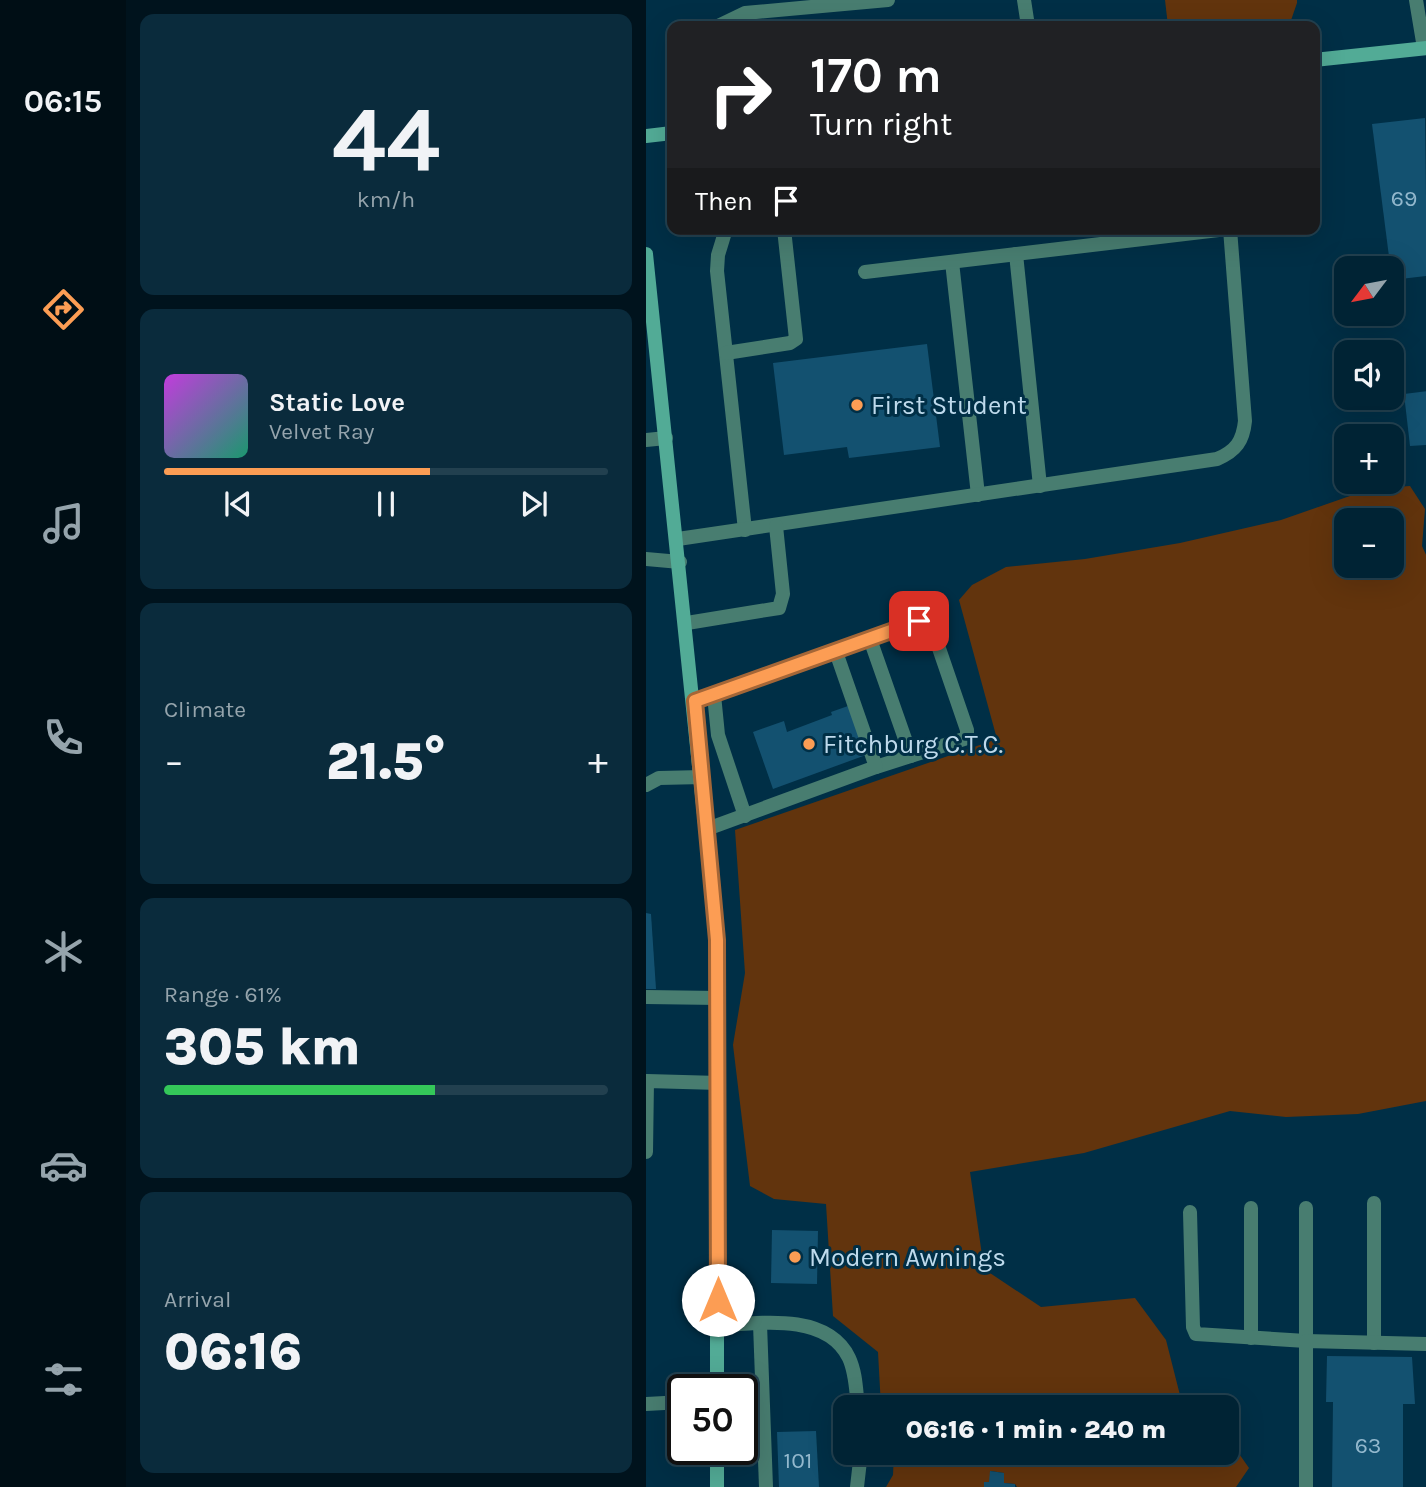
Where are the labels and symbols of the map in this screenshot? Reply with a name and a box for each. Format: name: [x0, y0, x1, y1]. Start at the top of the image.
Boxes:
house number: 69: [1391, 185, 1417, 212]
north arrow: [1334, 256, 1404, 326]
place label: First Student: [871, 390, 1027, 421]
marker: First Student: [849, 397, 865, 413]
pin: [889, 591, 949, 651]
place label: Fitchburg C.T.C.: [823, 729, 1003, 760]
marker: Fitchburg C.T.C.: [801, 736, 817, 752]
place label: Modern Awnings: [809, 1242, 1006, 1273]
marker: Modern Awnings: [787, 1249, 803, 1265]
position arrow: [681, 1263, 755, 1337]
speed limit sign: 50: [667, 1374, 758, 1465]
house number: 63: [1355, 1432, 1381, 1459]
house number: 101: [784, 1447, 812, 1474]

